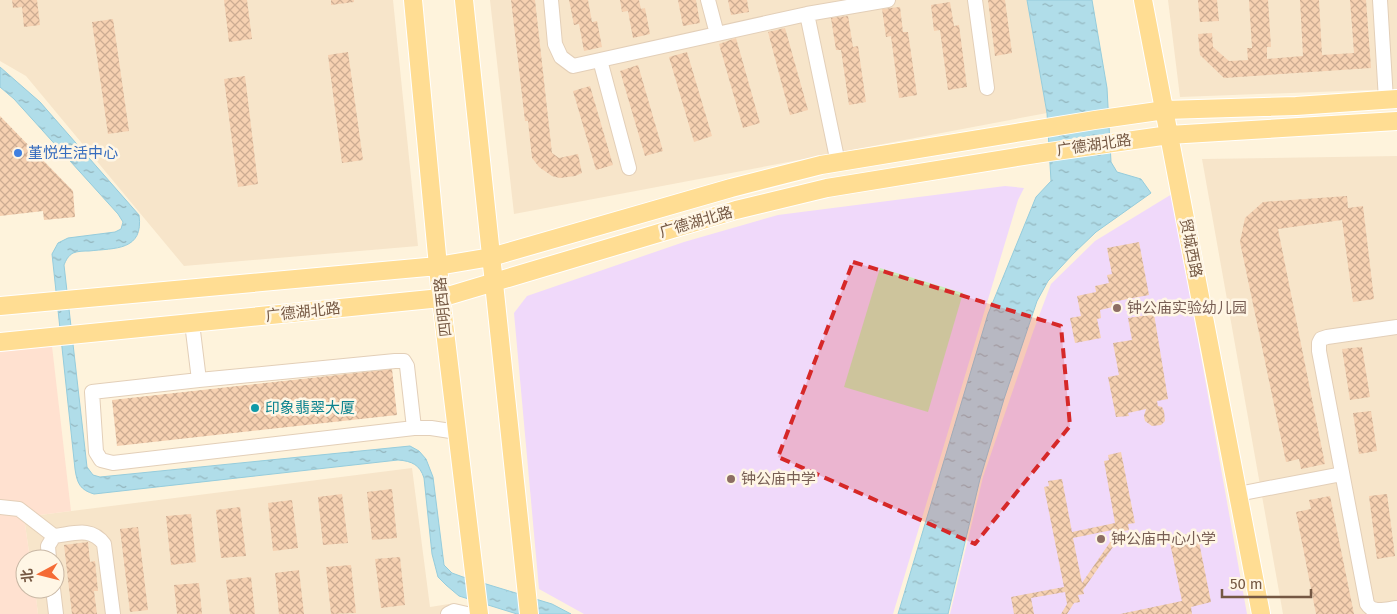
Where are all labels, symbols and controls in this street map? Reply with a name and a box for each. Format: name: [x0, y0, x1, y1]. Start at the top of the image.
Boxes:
street label: 广德湖北路: [1056, 131, 1132, 159]
place label: 堇悦生活中心: [28, 144, 118, 162]
marker: 堇悦生活中心: [12, 147, 24, 159]
street label: 广德湖北路: [657, 203, 735, 241]
street label: 贸城西路: [1176, 217, 1206, 279]
street label: 四明西路: [431, 276, 455, 338]
street label: 广德湖北路: [265, 299, 341, 325]
place label: 钟公庙实验幼儿园: [1127, 299, 1247, 317]
marker: 钟公庙实验幼儿园: [1111, 302, 1123, 314]
place label: 印象翡翠大厦: [265, 399, 355, 417]
marker: 印象翡翠大厦: [249, 402, 261, 414]
place label: 钟公庙中学: [741, 470, 816, 488]
marker: 钟公庙中学: [725, 473, 737, 485]
place label: 钟公庙中心小学: [1111, 530, 1216, 548]
marker: 钟公庙中心小学: [1095, 533, 1107, 545]
north arrow: [15, 549, 65, 599]
scale bar: [1222, 566, 1311, 598]
text: 北: [18, 568, 37, 584]
text: 50 m: [1230, 575, 1263, 593]

